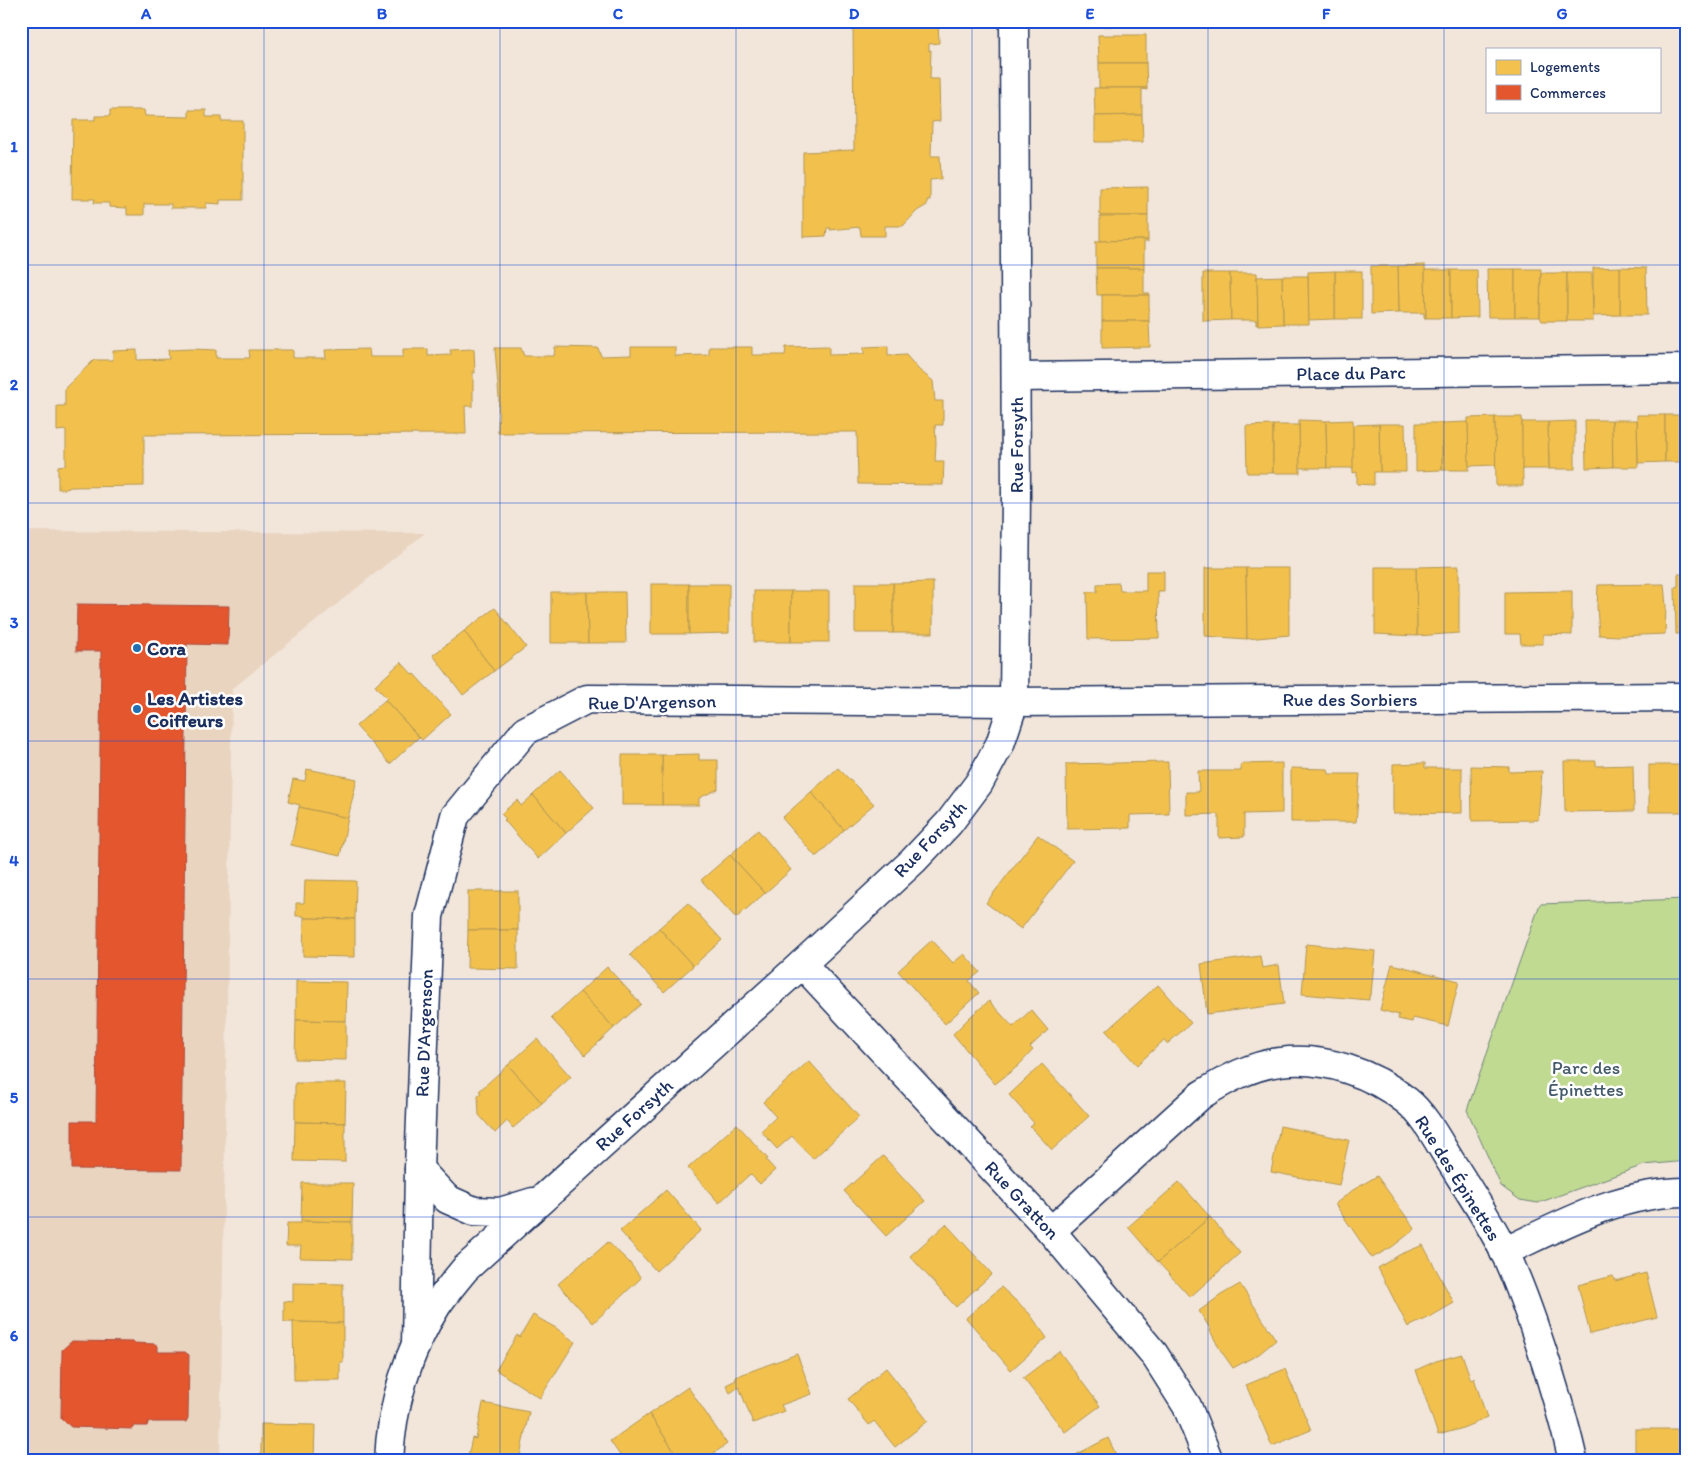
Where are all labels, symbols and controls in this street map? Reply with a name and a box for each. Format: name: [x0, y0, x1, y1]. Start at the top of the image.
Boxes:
text: A: [140, 4, 152, 23]
text: B: [377, 4, 388, 23]
text: C: [613, 4, 624, 23]
text: D: [849, 4, 860, 23]
text: E: [1086, 4, 1095, 23]
text: F: [1322, 4, 1331, 23]
text: G: [1556, 4, 1568, 23]
legend: [1486, 48, 1660, 112]
text: Logements: [1530, 58, 1601, 76]
text: Commerces: [1530, 84, 1606, 102]
text: 1: [10, 137, 18, 156]
street label: Place du Parc: [1296, 361, 1406, 385]
text: 2: [10, 375, 19, 394]
street label: Rue Forsyth: [1005, 396, 1028, 493]
text: 3: [10, 613, 19, 632]
place label: Cora: [147, 637, 186, 660]
marker: Cora: [131, 642, 143, 654]
place label: Les Artistes Coiffeurs: [147, 687, 243, 732]
street label: Rue des Sorbiers: [1282, 688, 1418, 711]
street label: Rue D'Argenson: [588, 689, 716, 715]
marker: Les Artistes Coiffeurs: [131, 703, 143, 715]
street label: Rue Forsyth: [889, 796, 972, 882]
text: 4: [9, 851, 19, 870]
street label: Rue D'Argenson: [410, 968, 438, 1098]
park label: Parc des Épinettes: [1548, 1056, 1624, 1101]
street label: Rue Forsyth: [590, 1074, 678, 1156]
text: 5: [10, 1088, 19, 1107]
street label: Rue des Épinettes: [1410, 1111, 1506, 1245]
street label: Rue Gratton: [980, 1156, 1064, 1244]
text: 6: [10, 1326, 19, 1345]

